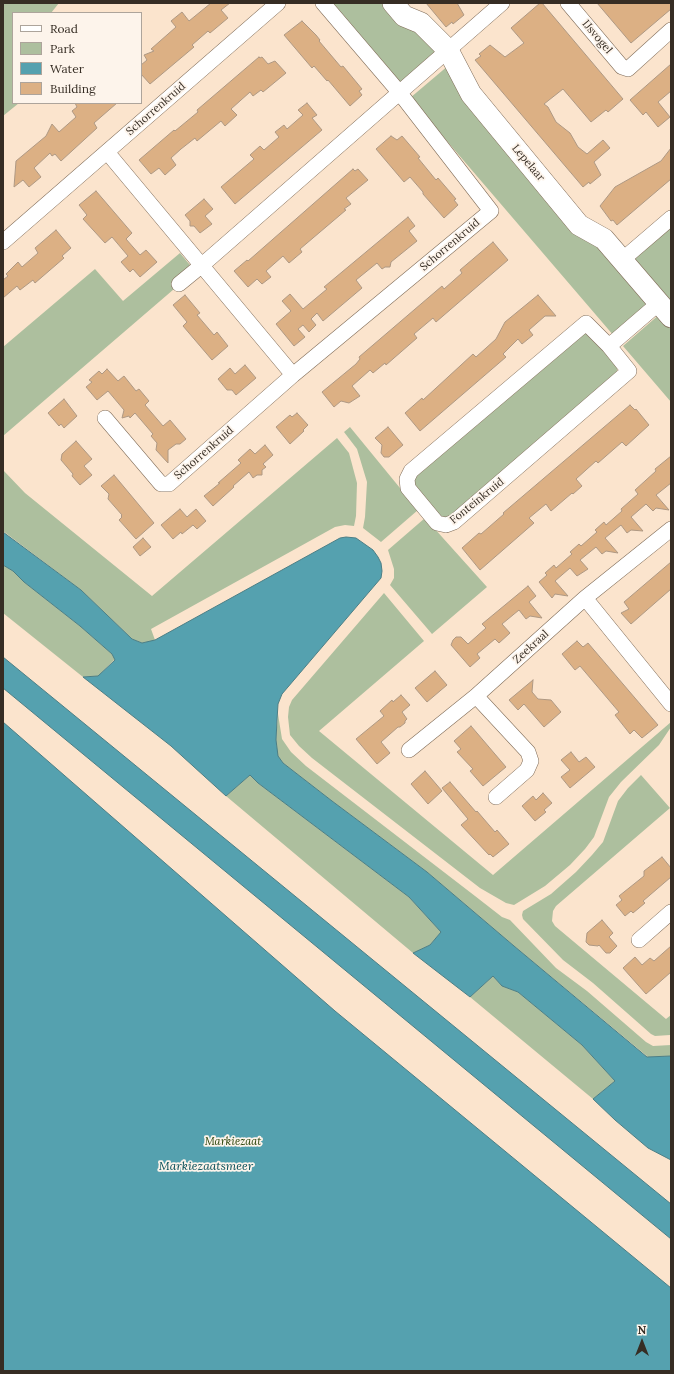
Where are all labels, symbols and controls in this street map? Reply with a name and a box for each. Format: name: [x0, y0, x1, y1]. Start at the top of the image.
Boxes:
legend: [12, 12, 142, 104]
street label: IJsvogel: [579, 18, 615, 56]
text: Road: [50, 21, 78, 36]
text: Park: [50, 41, 75, 56]
text: Water: [50, 61, 84, 76]
street label: Schorrenkruid: [124, 80, 188, 138]
text: Building: [50, 81, 96, 96]
street label: Lepelaar: [509, 142, 547, 184]
street label: Schorrenkruid: [417, 216, 483, 274]
street label: Schorrenkruid: [172, 424, 236, 482]
street label: Fonteinkruid: [447, 475, 507, 527]
street label: Zeekraal: [510, 628, 552, 666]
park label: Markiezaat: [205, 1135, 261, 1149]
water label: Markiezaatsmeer: [159, 1160, 253, 1174]
north arrow: [622, 1322, 662, 1362]
text: N: [638, 1323, 646, 1337]

